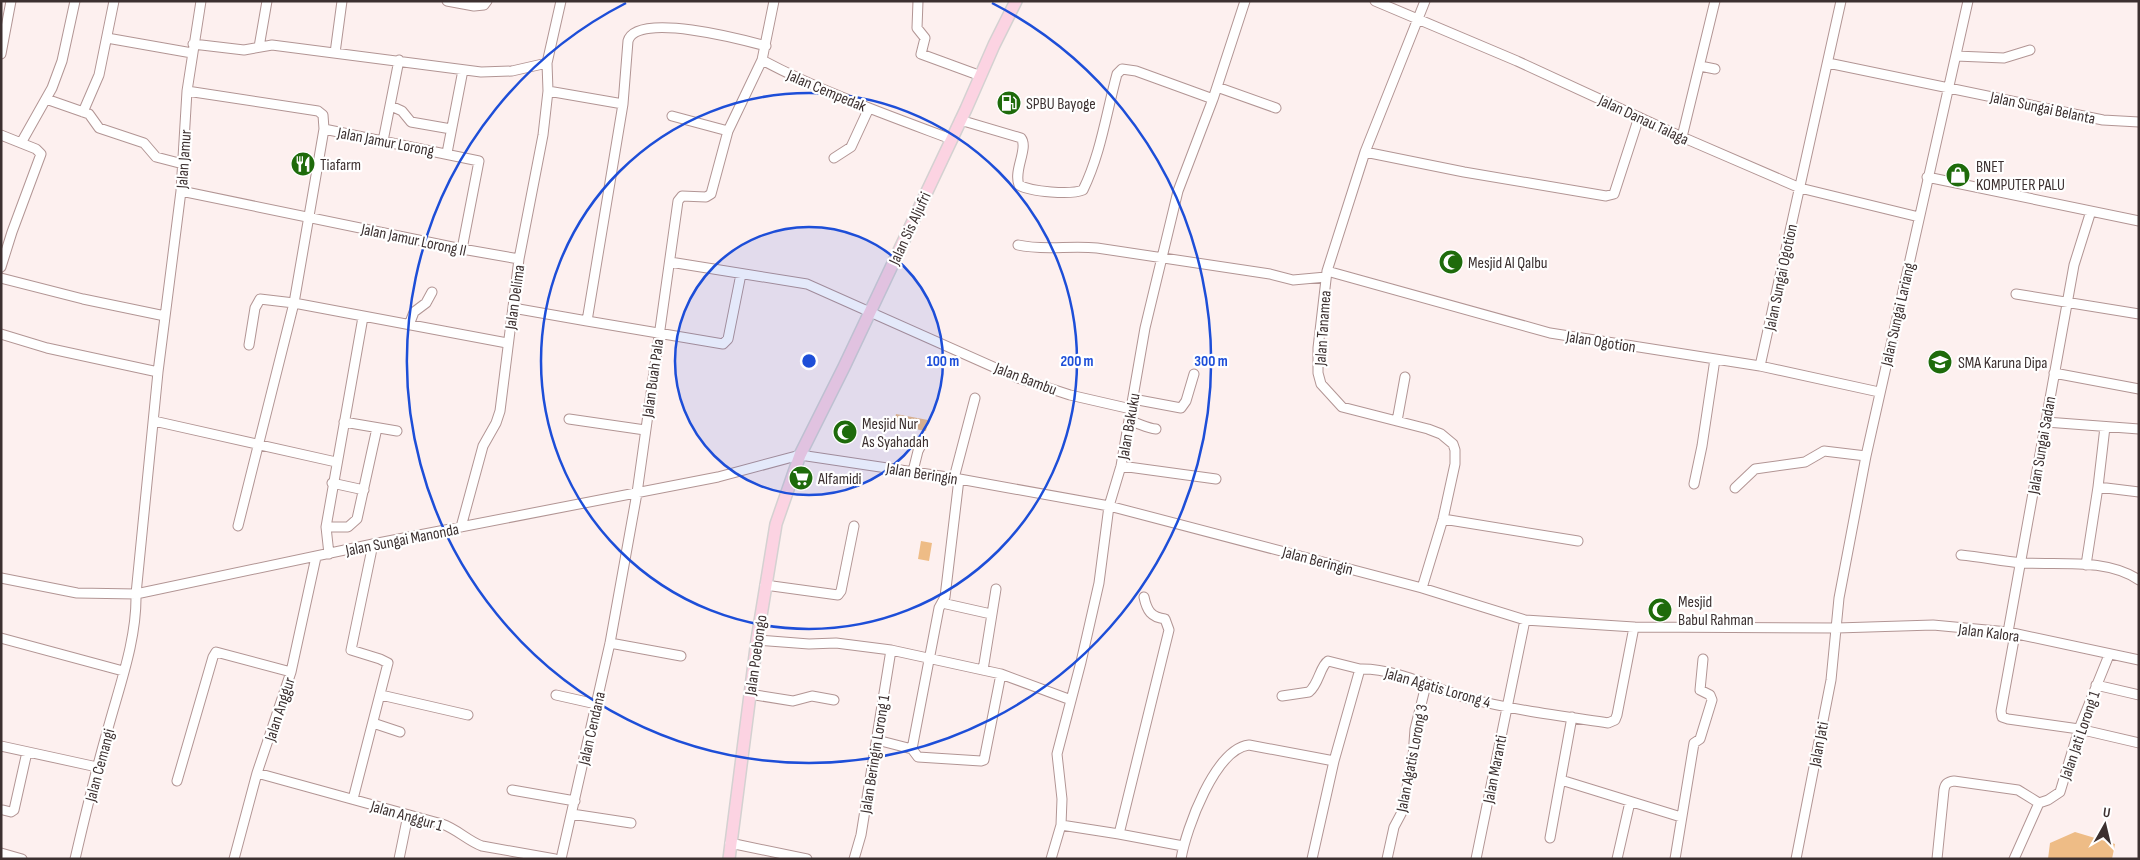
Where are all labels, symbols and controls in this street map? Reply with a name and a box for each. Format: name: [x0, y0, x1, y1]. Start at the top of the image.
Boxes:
street label: Jalan Cempedak: [783, 66, 869, 117]
street label: Jalan Sungai Belanta: [1987, 88, 2097, 129]
fuel station icon: SPBU Bayoge: [996, 90, 1022, 116]
street label: Jalan Danau Talaga: [1594, 91, 1691, 150]
place label: SPBU Bayoge: [1026, 95, 1096, 114]
street label: Jalan Jamur Lorong: [335, 124, 436, 161]
street label: Jalan Jamur: [173, 129, 196, 190]
restaurant icon: Tiafarm: [290, 151, 316, 177]
place label: Tiafarm: [320, 156, 361, 175]
place label: BNET KOMPUTER PALU: [1976, 158, 2065, 195]
shop icon: BNET KOMPUTER PALU: [1945, 162, 1971, 188]
street label: Jalan Sis Aljufri: [885, 189, 935, 269]
street label: Jalan Jamur Lorong II: [358, 220, 468, 261]
street label: Jalan Sungai Ogotion: [1761, 222, 1802, 333]
mosque icon: Mesjid Al Qalbu: [1438, 249, 1464, 275]
place label: Mesjid Al Qalbu: [1468, 254, 1548, 273]
street label: Jalan Sungai Lariang: [1877, 261, 1920, 369]
street label: Jalan Delima: [501, 264, 529, 332]
street label: Jalan Tanamea: [1311, 290, 1336, 367]
street label: Jalan Ogotion: [1564, 327, 1637, 357]
street label: Jalan Buah Pala: [638, 338, 668, 420]
school or university icon: SMA Karuna Dipa: [1927, 349, 1953, 375]
centre of rings: [800, 352, 818, 370]
text: 100 m: [927, 352, 959, 371]
text: 200 m: [1060, 352, 1094, 371]
text: 300 m: [1194, 352, 1228, 371]
place label: SMA Karuna Dipa: [1958, 354, 2048, 373]
street label: Jalan Bambu: [991, 359, 1059, 400]
street label: Jalan Bakuku: [1114, 392, 1145, 462]
street label: Jalan Sungai Sadan: [2024, 395, 2060, 497]
place label: Mesjid Nur As Syahadah: [861, 415, 929, 452]
mosque icon: Mesjid Nur As Syahadah: [832, 419, 858, 445]
street label: Jalan Beringin: [884, 459, 959, 490]
supermarket icon: Alfamidi: [788, 465, 814, 491]
place label: Alfamidi: [817, 470, 862, 489]
street label: Jalan Sungai Manonda: [343, 520, 461, 561]
street label: Jalan Beringin: [1279, 543, 1355, 580]
place label: Mesjid Babul Rahman: [1678, 593, 1754, 630]
mosque icon: Mesjid Babul Rahman: [1647, 597, 1673, 623]
street label: Jalan Poebongo: [741, 614, 772, 698]
street label: Jalan Kalora: [1956, 620, 2020, 647]
street label: Jalan Agatis Lorong 4: [1381, 664, 1493, 713]
street label: Jalan Anggur: [261, 675, 300, 745]
street label: Jalan Jati Lorong 1: [2056, 688, 2105, 783]
street label: Jalan Cendana: [575, 690, 610, 768]
street label: Jalan Beringin Lorong 1: [857, 693, 894, 816]
street label: Jalan Agatis Lorong 3: [1393, 703, 1432, 815]
street label: Jalan Jati: [1806, 720, 1833, 769]
street label: Jalan Cemangi: [81, 727, 119, 805]
street label: Jalan Maranti: [1479, 734, 1511, 806]
street label: Jalan Anggur 1: [367, 797, 445, 836]
north arrow: [2080, 800, 2130, 850]
text: U: [2102, 804, 2112, 822]

